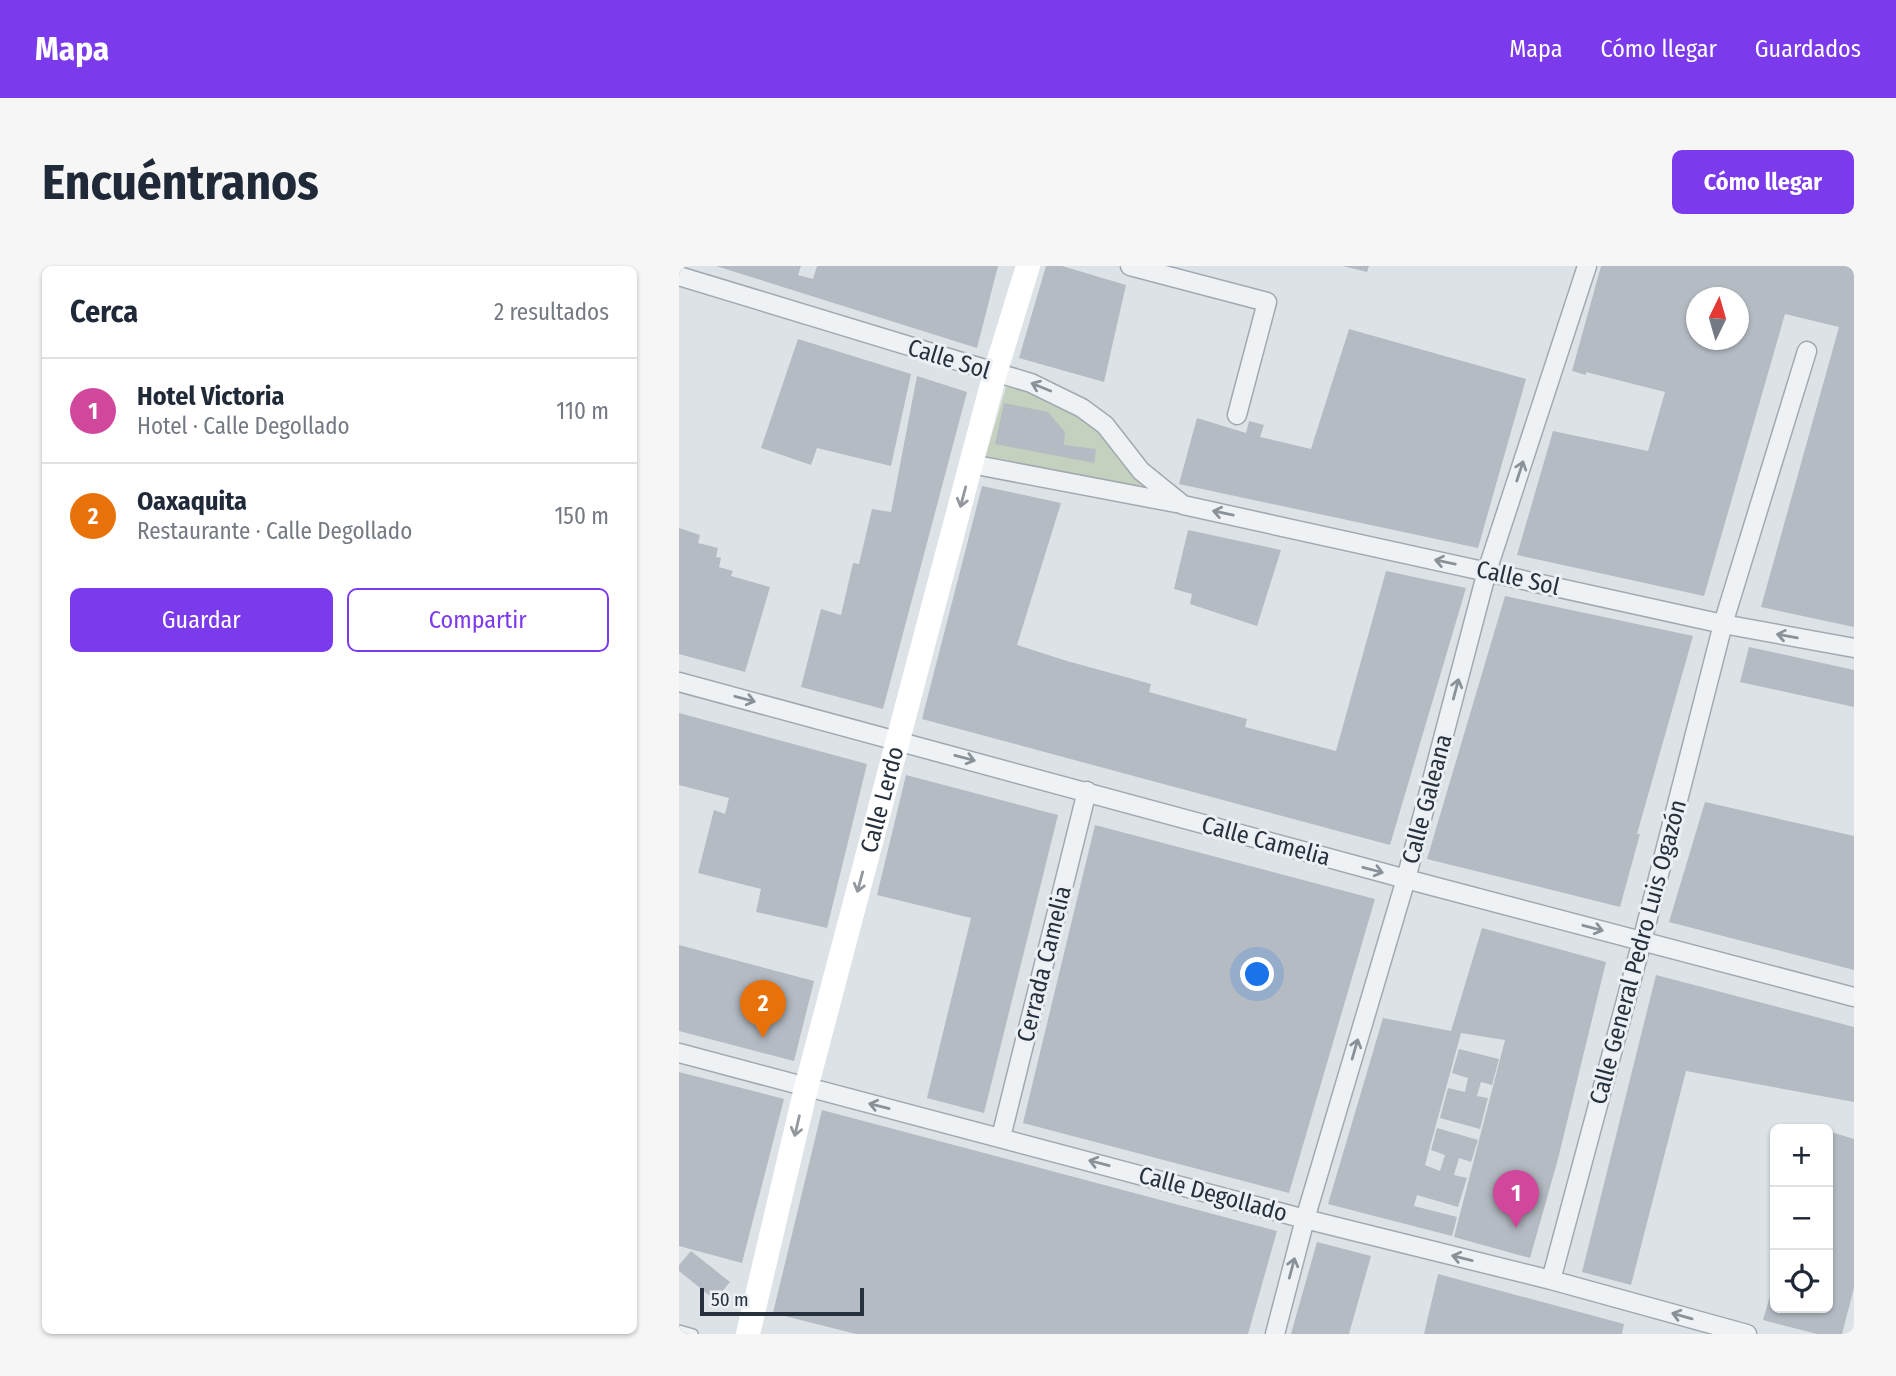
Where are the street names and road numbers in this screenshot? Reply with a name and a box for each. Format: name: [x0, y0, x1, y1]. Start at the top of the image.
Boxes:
street label: Calle Sol: [905, 333, 993, 385]
street label: Calle Sol: [1474, 555, 1562, 601]
street label: Calle Galeana: [1396, 731, 1458, 867]
street label: Calle Lerdo: [855, 744, 910, 856]
street label: Calle General Pedro Luis Ogazón: [1584, 797, 1692, 1107]
street label: Calle Camelia: [1199, 810, 1333, 872]
street label: Cerrada Camelia: [1011, 883, 1077, 1045]
street label: Calle Degollado: [1136, 1161, 1290, 1227]

